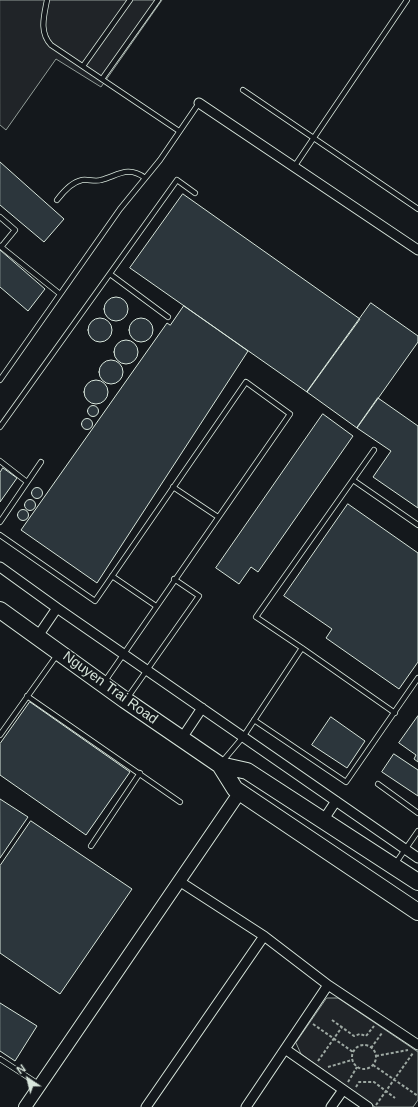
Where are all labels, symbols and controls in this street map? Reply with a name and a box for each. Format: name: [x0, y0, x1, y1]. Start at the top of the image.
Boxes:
street label: Nguyen Trai Road: [59, 648, 161, 728]
north arrow: [8, 1059, 48, 1099]
text: N: [14, 1062, 28, 1076]

